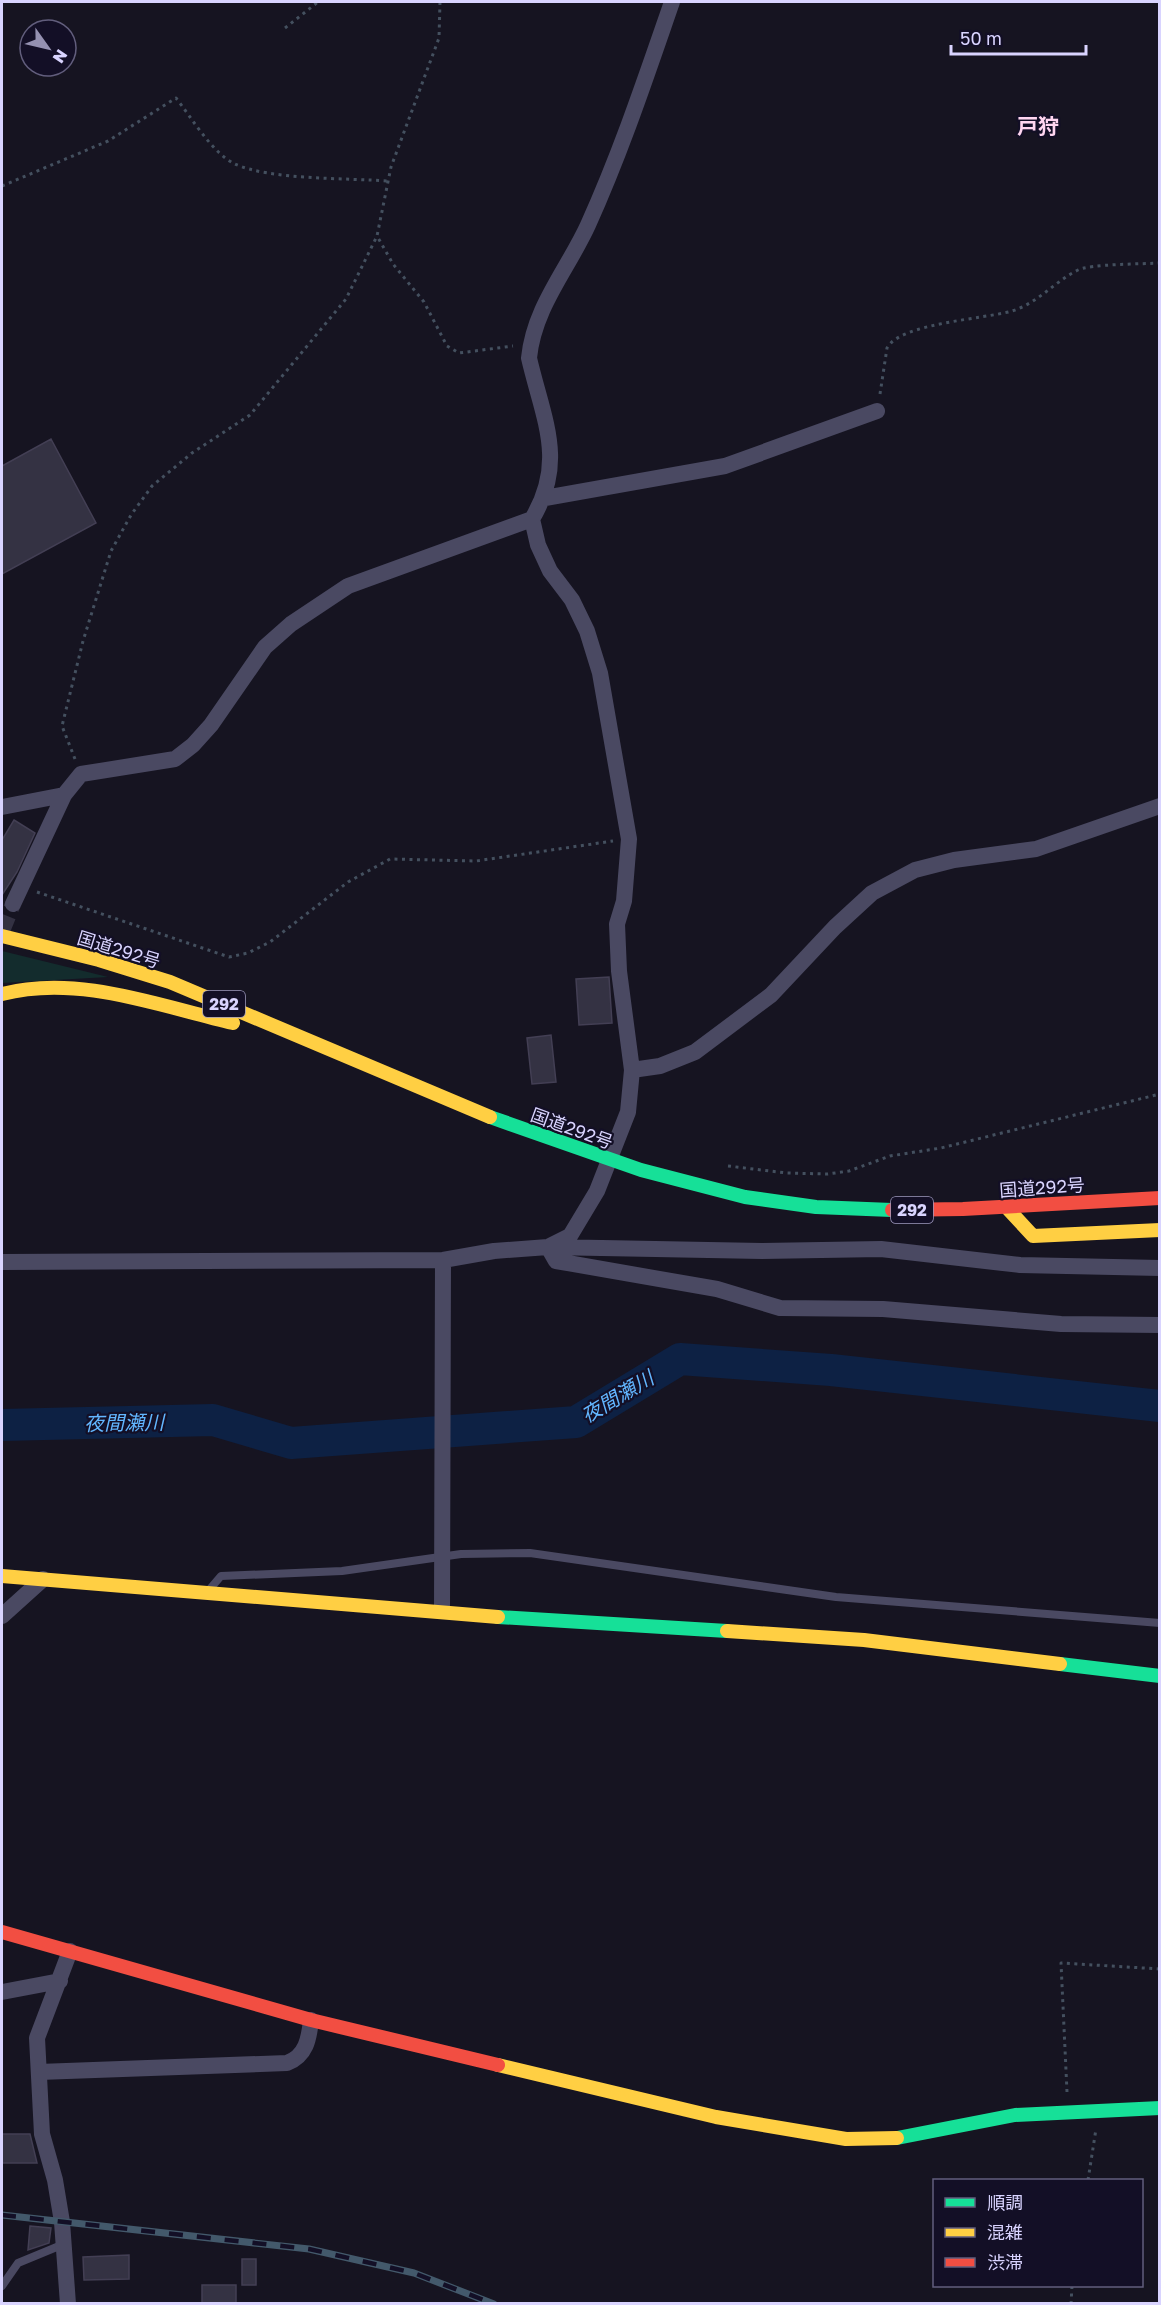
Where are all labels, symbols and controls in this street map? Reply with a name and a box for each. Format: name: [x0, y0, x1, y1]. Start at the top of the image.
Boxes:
north arrow: [18, 18, 78, 78]
scale bar: [951, 18, 1086, 56]
text: 50 m: [960, 27, 1002, 49]
text: N: [49, 46, 72, 67]
district label: 戸狩: [1017, 113, 1059, 139]
street label: 国道292号: [75, 926, 163, 972]
road number: 292: [203, 991, 245, 1017]
street label: 国道292号: [528, 1103, 616, 1153]
street label: 国道292号: [998, 1173, 1086, 1201]
road number: 292: [891, 1197, 933, 1223]
water label: 夜間瀬川: [577, 1364, 659, 1427]
water label: 夜間瀬川: [84, 1409, 166, 1435]
legend: [933, 2179, 1143, 2287]
text: 順調: [987, 2191, 1023, 2213]
text: 混雑: [987, 2221, 1023, 2243]
text: 渋滞: [987, 2251, 1023, 2273]

